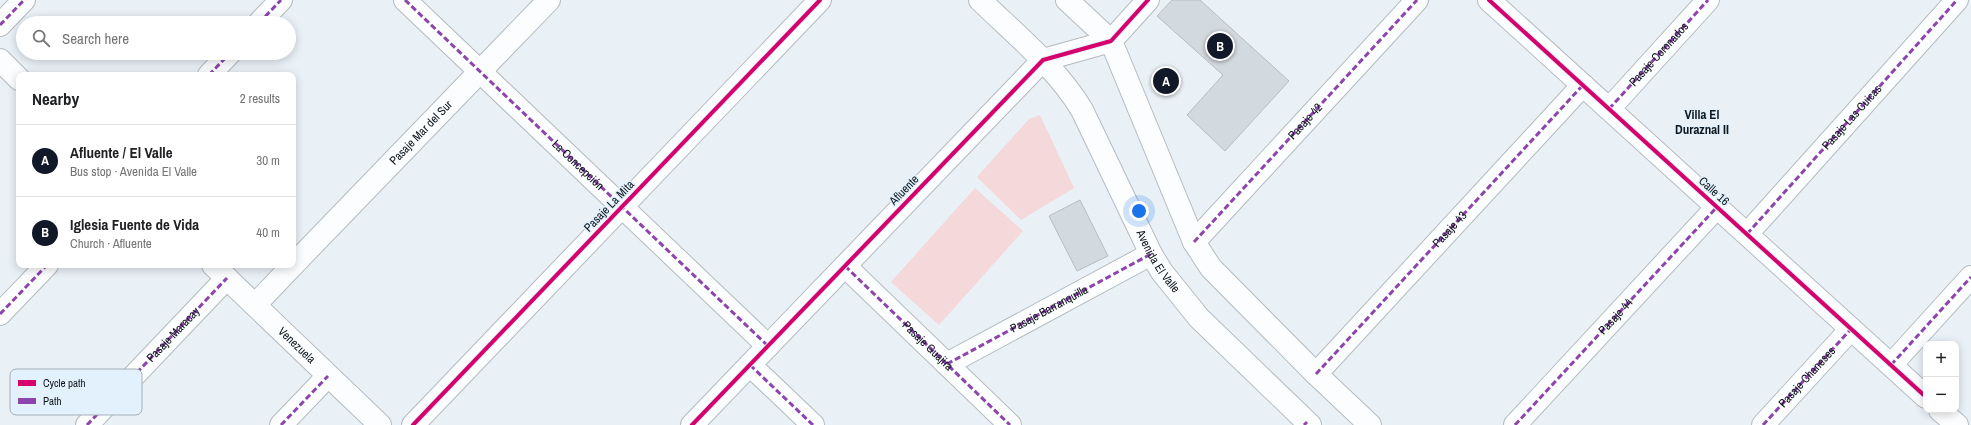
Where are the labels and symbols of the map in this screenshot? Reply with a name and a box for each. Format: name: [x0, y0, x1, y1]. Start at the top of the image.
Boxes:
street label: Pasaje Coronados: [1626, 19, 1692, 90]
pin: B: [1207, 31, 1233, 61]
pin: A: [1153, 66, 1179, 96]
street label: Pasaje Las Cuicas: [1818, 81, 1885, 153]
street label: Pasaje Mar del Sur: [386, 96, 456, 168]
street label: Pasaje 42: [1284, 100, 1326, 143]
district label: Villa El Duraznal II: [1675, 106, 1729, 138]
street label: La Concepción: [548, 136, 608, 194]
street label: Afluente: [885, 171, 922, 209]
street label: Calle 16: [1695, 173, 1733, 209]
street label: Pasaje La Mita: [580, 176, 638, 235]
your location: [1129, 201, 1149, 221]
street label: Pasaje 43: [1429, 208, 1470, 251]
street label: Avenida El Valle: [1132, 226, 1184, 296]
street label: Pasaje Barranquilla: [1007, 281, 1091, 336]
street label: Pasaje 44: [1595, 295, 1637, 338]
street label: Pasaje Maracay: [143, 303, 203, 366]
street label: Pasaje Guajira: [899, 317, 957, 375]
street label: Venezuela: [275, 324, 319, 367]
street label: Pasaje Chaneses: [1775, 343, 1839, 411]
legend: [10, 369, 142, 415]
text: Cycle path: [43, 376, 86, 390]
text: Path: [43, 394, 62, 408]

